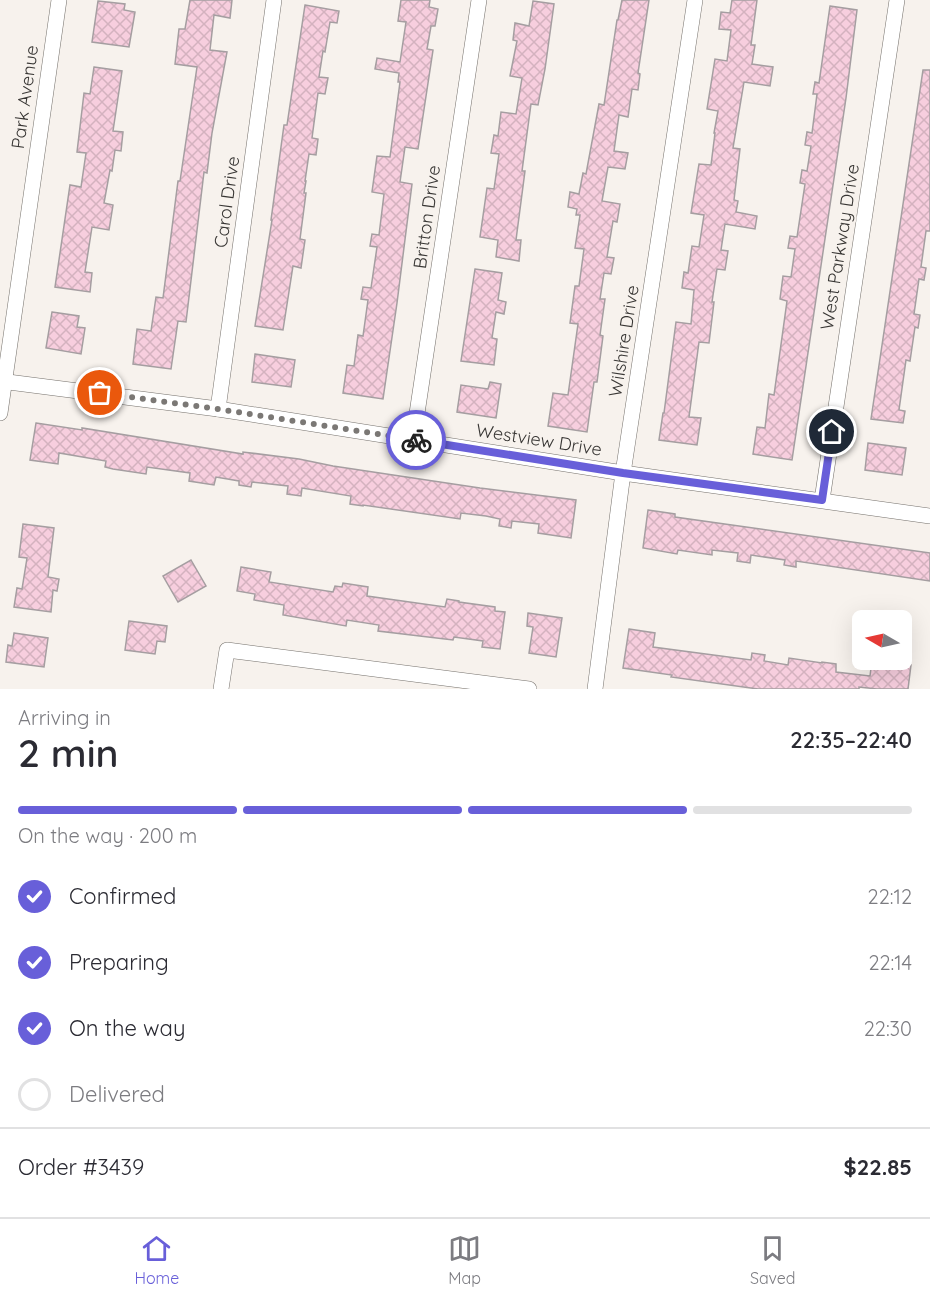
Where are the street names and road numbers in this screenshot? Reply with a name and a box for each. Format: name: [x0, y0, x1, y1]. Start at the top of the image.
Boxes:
street label: Park Avenue: [6, 44, 43, 150]
street label: Carol Drive: [209, 155, 244, 249]
street label: West Parkway Drive: [815, 162, 864, 332]
street label: Britton Drive: [408, 164, 445, 270]
street label: Wilshire Drive: [603, 283, 644, 398]
street label: Westview Drive: [474, 418, 604, 461]

